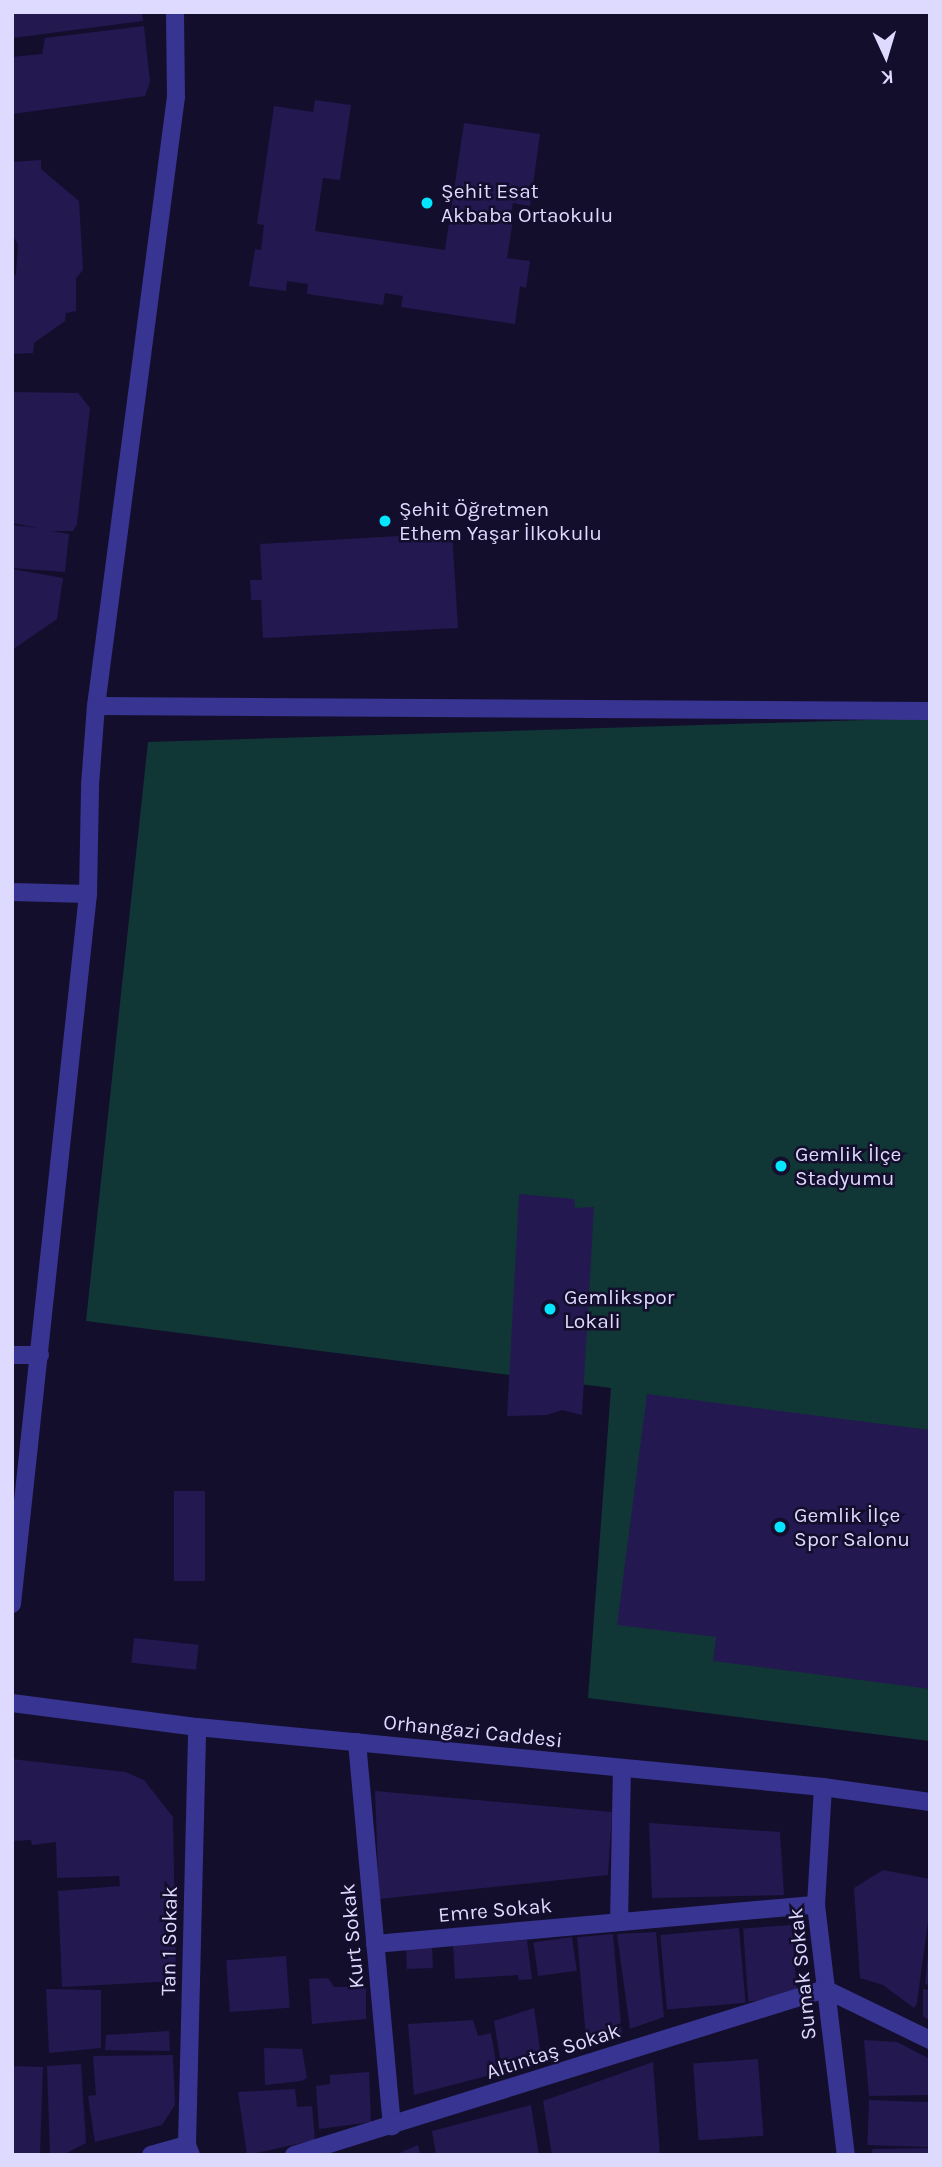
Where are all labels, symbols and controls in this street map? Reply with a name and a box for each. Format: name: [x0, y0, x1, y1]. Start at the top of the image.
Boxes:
north arrow: [851, 21, 921, 91]
text: K: [880, 66, 894, 88]
place label: Şehit Esat Akbaba Ortaokulu: [441, 178, 613, 228]
marker: Şehit Esat Akbaba Ortaokulu: [419, 195, 435, 211]
place label: Şehit Öğretmen Ethem Yaşar İlkokulu: [399, 496, 602, 546]
marker: Şehit Öğretmen Ethem Yaşar İlkokulu: [377, 513, 393, 529]
place label: Gemlik İlçe Stadyumu: [795, 1141, 901, 1191]
marker: Gemlik İlçe Stadyumu: [773, 1158, 789, 1174]
place label: Gemlikspor Lokali: [564, 1284, 674, 1334]
marker: Gemlikspor Lokali: [542, 1301, 558, 1317]
place label: Gemlik İlçe Spor Salonu: [794, 1502, 910, 1552]
marker: Gemlik İlçe Spor Salonu: [772, 1519, 788, 1535]
street label: Orhangazi Caddesi: [382, 1709, 564, 1753]
street label: Kurt Sokak: [335, 1882, 369, 1990]
street label: Tan 1 Sokak: [155, 1886, 183, 1996]
street label: Emre Sokak: [437, 1892, 553, 1928]
street label: Sumak Sokak: [783, 1907, 821, 2041]
street label: Altıntaş Sokak: [483, 2017, 623, 2085]

